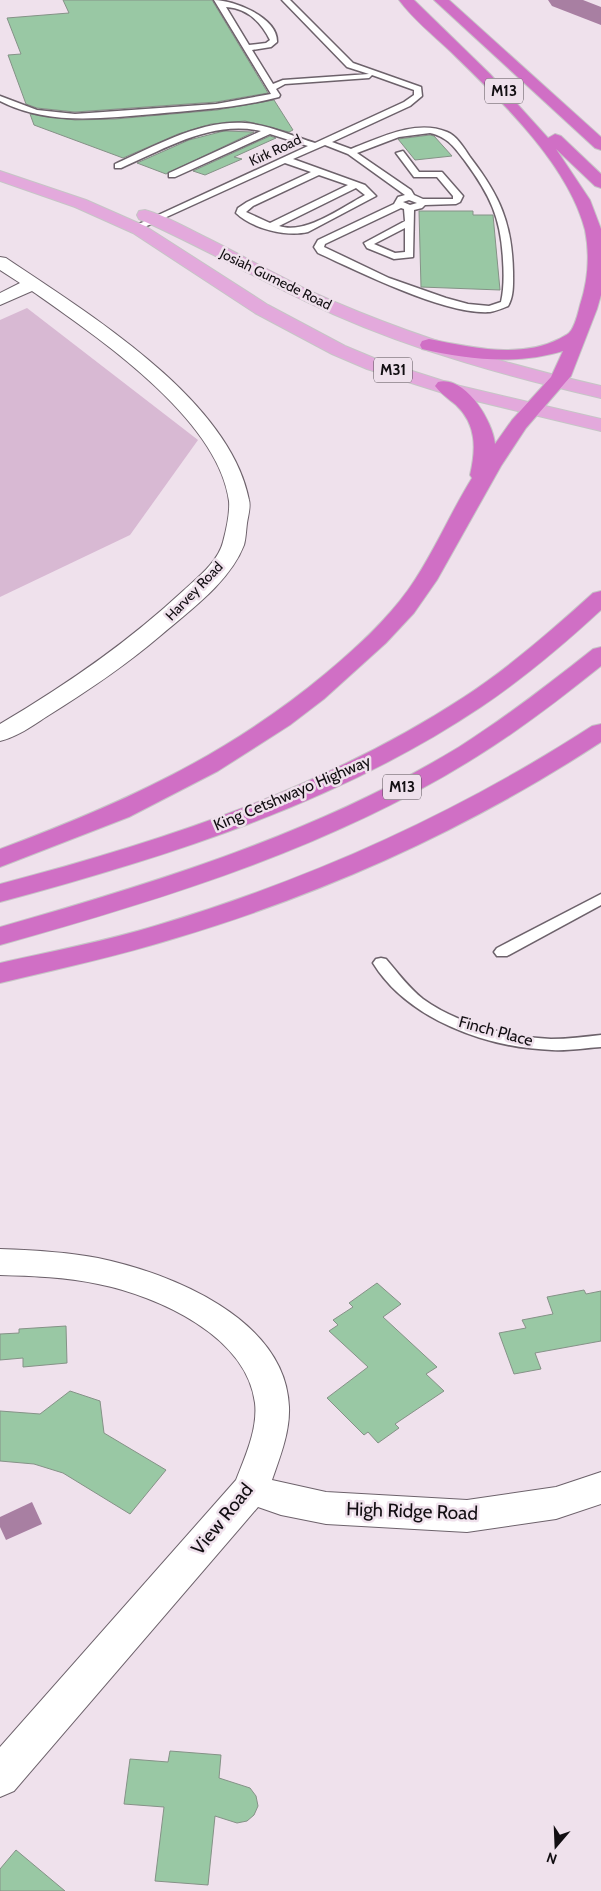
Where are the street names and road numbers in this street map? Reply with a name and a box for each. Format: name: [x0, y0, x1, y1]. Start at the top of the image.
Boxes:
road number: M13: [485, 78, 523, 104]
street label: Kirk Road: [246, 130, 304, 170]
street label: Josiah Gumede Road: [216, 244, 335, 314]
road number: M31: [374, 358, 412, 382]
street label: Harvey Road: [161, 558, 227, 624]
street label: King Cetshwayo Highway: [211, 751, 373, 835]
road number: M13: [383, 774, 421, 800]
street label: Finch Place: [457, 1012, 535, 1050]
street label: View Road: [186, 1479, 258, 1559]
street label: High Ridge Road: [346, 1497, 478, 1525]

